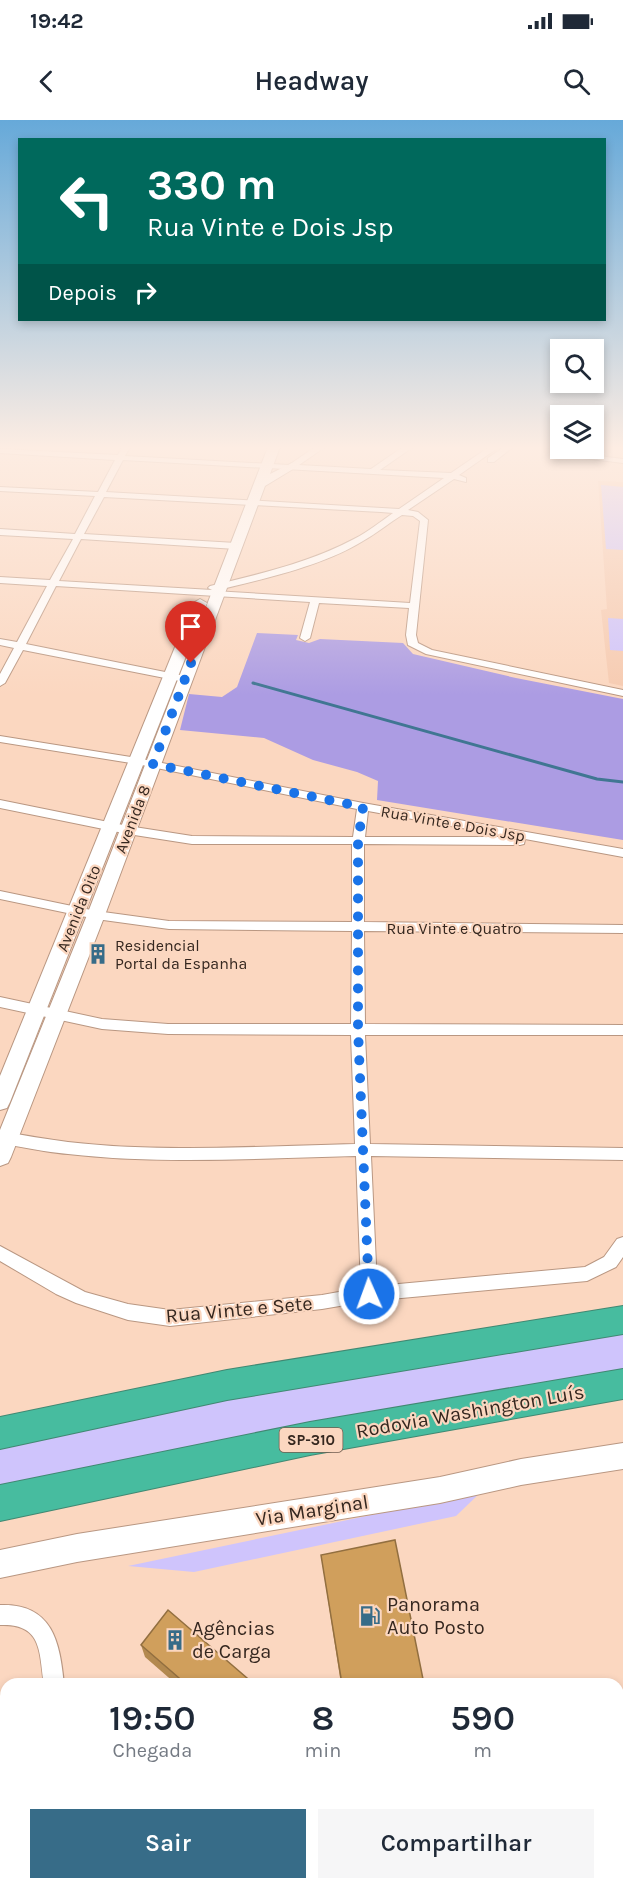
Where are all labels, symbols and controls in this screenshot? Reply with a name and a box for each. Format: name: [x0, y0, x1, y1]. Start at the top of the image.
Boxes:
text: 19:42: [30, 8, 84, 34]
icon: back: [30, 65, 63, 98]
text: Headway: [255, 65, 368, 97]
icon: search: [560, 65, 593, 98]
text: 330 m: [147, 160, 276, 210]
icon: left: [48, 162, 126, 240]
text: Rua Vinte e Dois Jsp: [147, 211, 393, 243]
icon: right: [129, 276, 162, 309]
text: Depois: [48, 280, 117, 306]
map controls: [550, 339, 604, 459]
button: search: [550, 339, 604, 393]
button: layers: [550, 405, 604, 459]
pin: [165, 601, 216, 663]
icon: arrive: [174, 610, 207, 643]
street label: Avenida 8: [111, 782, 154, 856]
street label: Rua Vinte e Dois Jsp: [379, 801, 526, 846]
street label: Avenida Oito: [53, 862, 104, 954]
street label: Rua Vinte e Quatro: [386, 919, 522, 938]
place label: Residencial Portal da Espanha: [115, 936, 247, 973]
building icon: Residencial Portal da Espanha: [86, 942, 110, 966]
position arrow: [337, 1262, 401, 1326]
street label: Rua Vinte e Sete: [165, 1292, 313, 1327]
street label: Rodovia Washington Luís: [354, 1380, 586, 1443]
road number: SP-310: [280, 1428, 342, 1452]
street label: Via Marginal: [254, 1490, 370, 1531]
place label: Panorama Auto Posto: [387, 1593, 485, 1639]
fuel station icon: Panorama Auto Posto: [358, 1604, 382, 1628]
place label: Agências de Carga: [192, 1617, 275, 1663]
building icon: Agências de Carga: [163, 1628, 187, 1652]
text: 19:50: [109, 1697, 196, 1739]
text: 8: [311, 1697, 334, 1739]
text: 590: [450, 1697, 515, 1739]
text: Chegada: [112, 1739, 192, 1762]
text: min: [305, 1739, 341, 1762]
text: m: [473, 1739, 492, 1762]
button: Sair: [30, 1809, 306, 1878]
button: Compartilhar: [318, 1809, 594, 1878]

